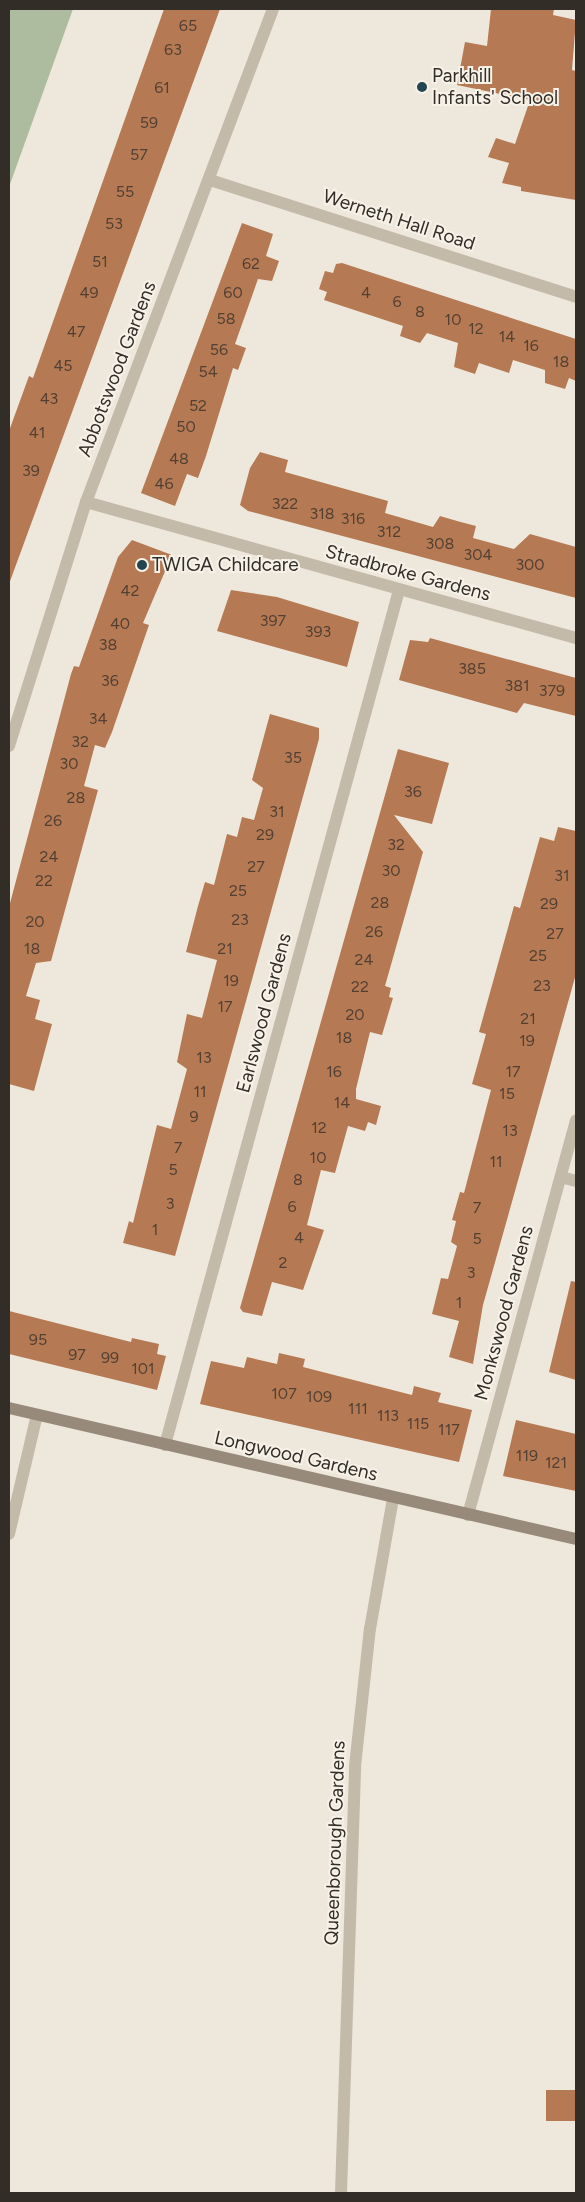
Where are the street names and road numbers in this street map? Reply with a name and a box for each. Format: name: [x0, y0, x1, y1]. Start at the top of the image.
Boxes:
street label: Werneth Hall Road: [320, 185, 478, 255]
street label: Abbotswood Gardens: [73, 278, 161, 460]
street label: Stradbroke Gardens: [323, 540, 493, 606]
street label: Earlswood Gardens: [232, 931, 296, 1095]
street label: Monkswood Gardens: [470, 1223, 538, 1403]
street label: Longwood Gardens: [212, 1426, 380, 1486]
street label: Queenborough Gardens: [320, 1740, 350, 1946]

